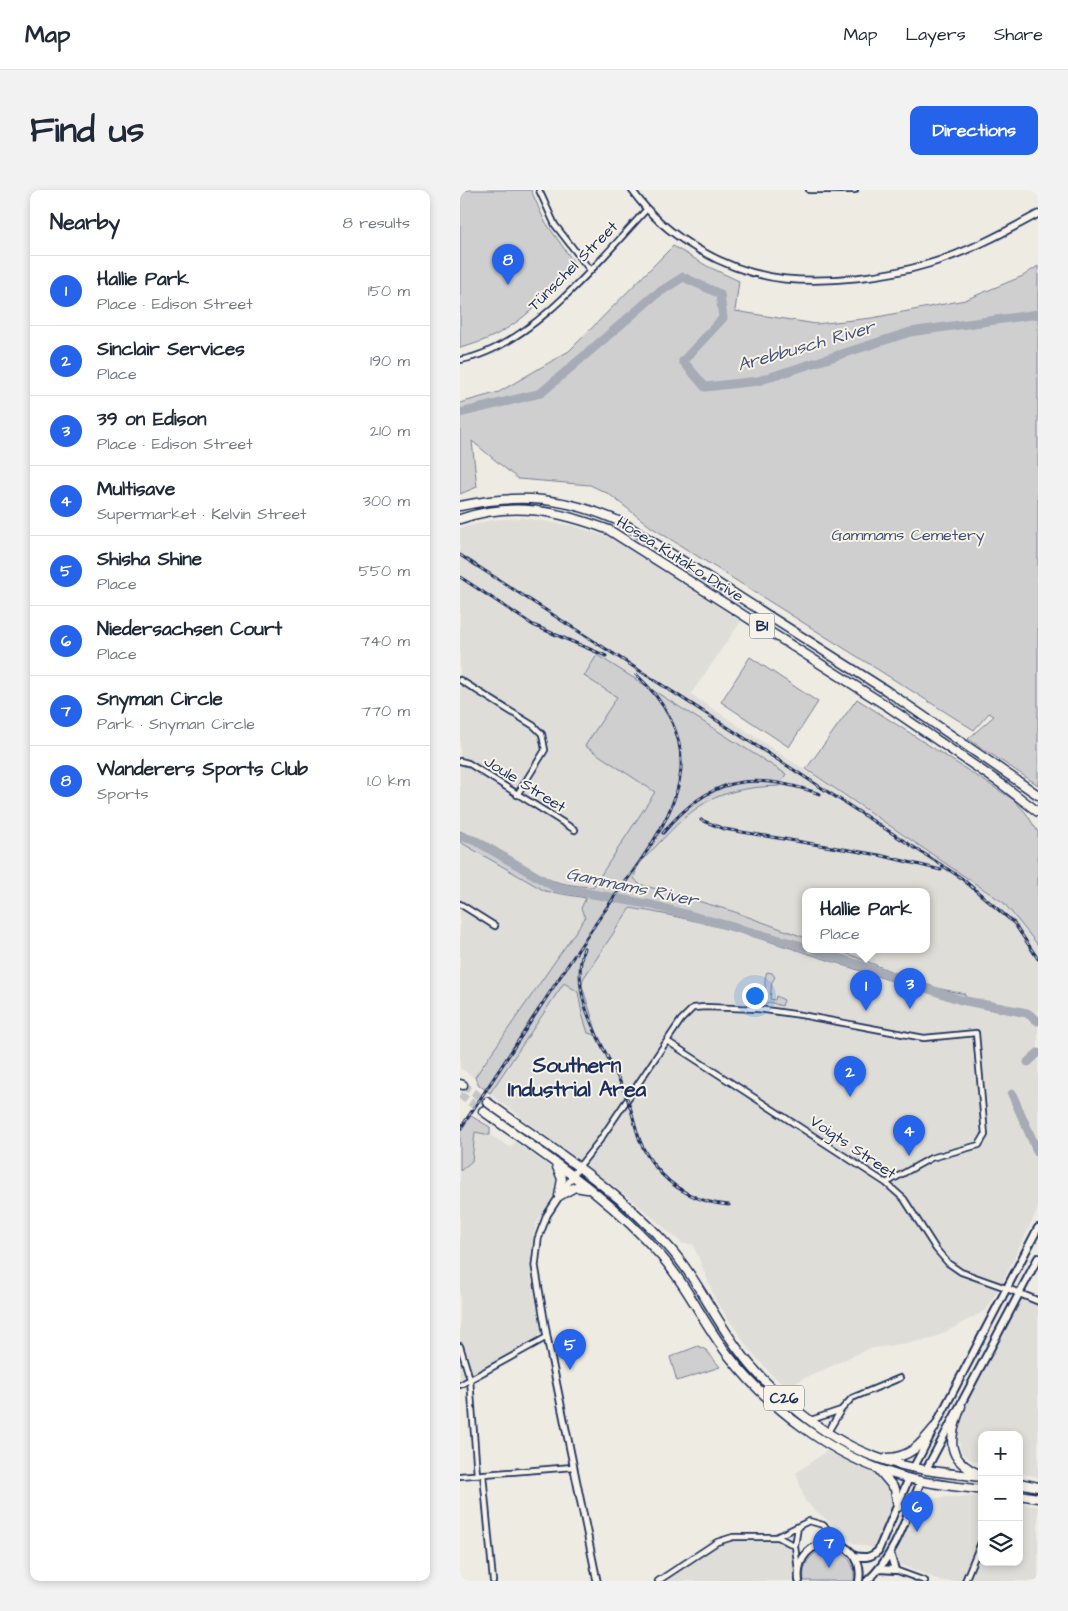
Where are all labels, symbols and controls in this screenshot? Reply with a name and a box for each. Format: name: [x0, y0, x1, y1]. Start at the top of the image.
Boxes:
text: Map: [25, 18, 70, 52]
text: Map: [843, 22, 877, 47]
text: Layers: [905, 22, 966, 47]
text: Share: [994, 22, 1043, 47]
text: Find us: [30, 106, 144, 155]
button: Directions: [910, 106, 1038, 155]
text: Nearby: [50, 208, 120, 237]
text: 8 results: [343, 212, 410, 234]
street label: Tünschel Street: [523, 216, 623, 316]
pin: 8: [492, 244, 524, 285]
text: Hallie Park: [97, 266, 189, 293]
text: 1: [65, 280, 67, 302]
text: 150 m: [368, 280, 410, 302]
text: Place · Edison Street: [97, 293, 253, 315]
water label: Arebbusch River: [734, 314, 880, 378]
text: Sinclair Services: [97, 336, 245, 363]
text: 2: [61, 350, 71, 372]
text: 190 m: [370, 350, 410, 372]
text: Place: [97, 363, 137, 385]
text: 39 on Edison: [97, 406, 206, 433]
text: 3: [62, 420, 70, 442]
text: 210 m: [370, 420, 410, 442]
text: Place · Edison Street: [97, 433, 253, 455]
text: Multisave: [97, 476, 175, 503]
text: 4: [61, 490, 71, 512]
text: 300 m: [363, 490, 410, 512]
text: Supermarket · Kelvin Street: [97, 503, 307, 525]
street label: Hosea Kutako Drive: [612, 511, 748, 607]
park label: Gammams Cemetery: [832, 524, 985, 547]
text: Shisha Shine: [97, 546, 202, 573]
text: 5: [60, 560, 72, 582]
text: 550 m: [358, 560, 410, 582]
text: Place: [97, 573, 137, 595]
road number: B1: [750, 614, 774, 638]
text: Niedersachsen Court: [97, 616, 282, 643]
text: 6: [61, 630, 71, 652]
text: 740 m: [360, 630, 410, 652]
text: Place: [97, 643, 137, 665]
text: Snyman Circle: [97, 686, 223, 713]
text: 7: [61, 700, 71, 722]
text: 770 m: [361, 700, 410, 722]
text: Park · Snyman Circle: [97, 713, 255, 735]
street label: Joule Street: [480, 750, 571, 818]
text: Wanderers Sports Club: [97, 756, 308, 783]
text: 8: [61, 770, 71, 792]
text: 1.0 km: [367, 770, 410, 792]
text: Sports: [97, 783, 149, 805]
water label: Gammams River: [564, 861, 702, 914]
popup: [802, 888, 930, 953]
text: Hallie Park: [820, 896, 912, 923]
text: Place: [820, 923, 860, 945]
pin: 3: [894, 968, 926, 1009]
pin: 1: [850, 970, 882, 1011]
your location: [742, 983, 768, 1009]
district label: Southern Industrial Area: [508, 1051, 647, 1104]
pin: 2: [834, 1056, 866, 1097]
street label: Voigts Street: [805, 1110, 901, 1185]
pin: 4: [893, 1115, 925, 1156]
pin: 5: [554, 1329, 586, 1370]
road number: C26: [764, 1386, 804, 1410]
map controls: [978, 1431, 1023, 1566]
button: +: [978, 1431, 1023, 1476]
button: −: [978, 1476, 1023, 1521]
pin: 6: [901, 1491, 933, 1532]
button: layers: [978, 1521, 1023, 1566]
pin: 7: [813, 1527, 845, 1568]

